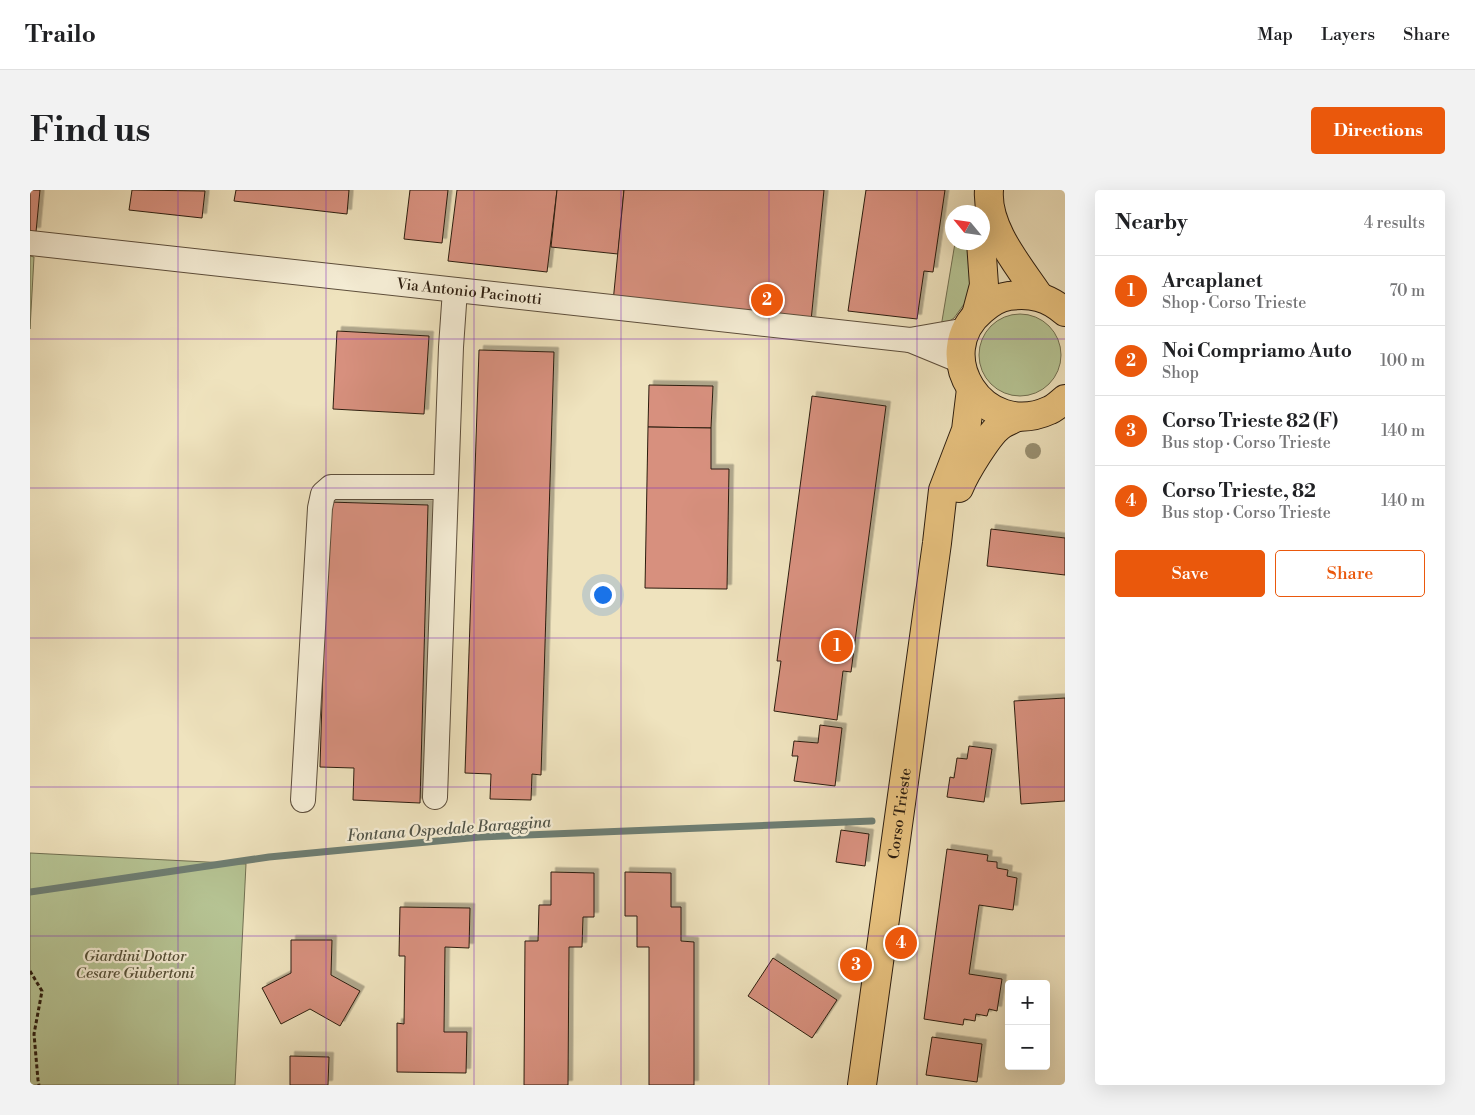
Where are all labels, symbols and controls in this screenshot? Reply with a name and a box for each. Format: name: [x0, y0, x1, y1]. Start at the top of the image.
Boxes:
text: Trailo: [25, 20, 96, 50]
text: Map: [1258, 23, 1293, 46]
text: Layers: [1321, 23, 1375, 46]
text: Share: [1403, 23, 1450, 46]
button: Directions: [1311, 107, 1445, 154]
text: Find us: [30, 109, 150, 152]
north arrow: [945, 205, 990, 250]
text: Nearby: [1115, 210, 1188, 236]
text: 4 results: [1364, 213, 1425, 233]
text: Arcaplanet: [1162, 269, 1262, 293]
street label: Via Antonio Pacinotti: [395, 274, 543, 309]
pin: 2: [751, 281, 783, 319]
text: 1: [1127, 281, 1135, 301]
text: 70 m: [1389, 281, 1425, 301]
text: Shop · Corso Trieste: [1162, 293, 1306, 313]
text: Noi Compriamo Auto: [1162, 339, 1352, 363]
text: 2: [1126, 351, 1136, 371]
text: 100 m: [1380, 351, 1425, 371]
text: Shop: [1162, 363, 1199, 383]
text: Corso Trieste 82 (F): [1162, 409, 1338, 433]
text: 3: [1126, 421, 1136, 441]
text: 140 m: [1381, 421, 1425, 441]
text: Bus stop · Corso Trieste: [1162, 433, 1331, 453]
text: Corso Trieste, 82: [1162, 479, 1316, 503]
text: 4: [1126, 491, 1136, 511]
text: 140 m: [1381, 491, 1425, 511]
text: Bus stop · Corso Trieste: [1162, 503, 1331, 523]
button: Save: [1115, 550, 1265, 597]
button: Share: [1275, 550, 1425, 597]
your location: [590, 582, 616, 608]
pin: 1: [821, 627, 853, 665]
street label: Corso Trieste: [884, 767, 916, 861]
water label: Fontana Ospedale Baraggina: [346, 812, 552, 846]
pin: 4: [885, 924, 917, 962]
pin: 3: [840, 946, 872, 984]
park label: Giardini Dottor Cesare Giubertoni: [76, 947, 195, 983]
map controls: [1005, 980, 1050, 1070]
button: +: [1005, 980, 1050, 1025]
button: −: [1005, 1025, 1050, 1070]

